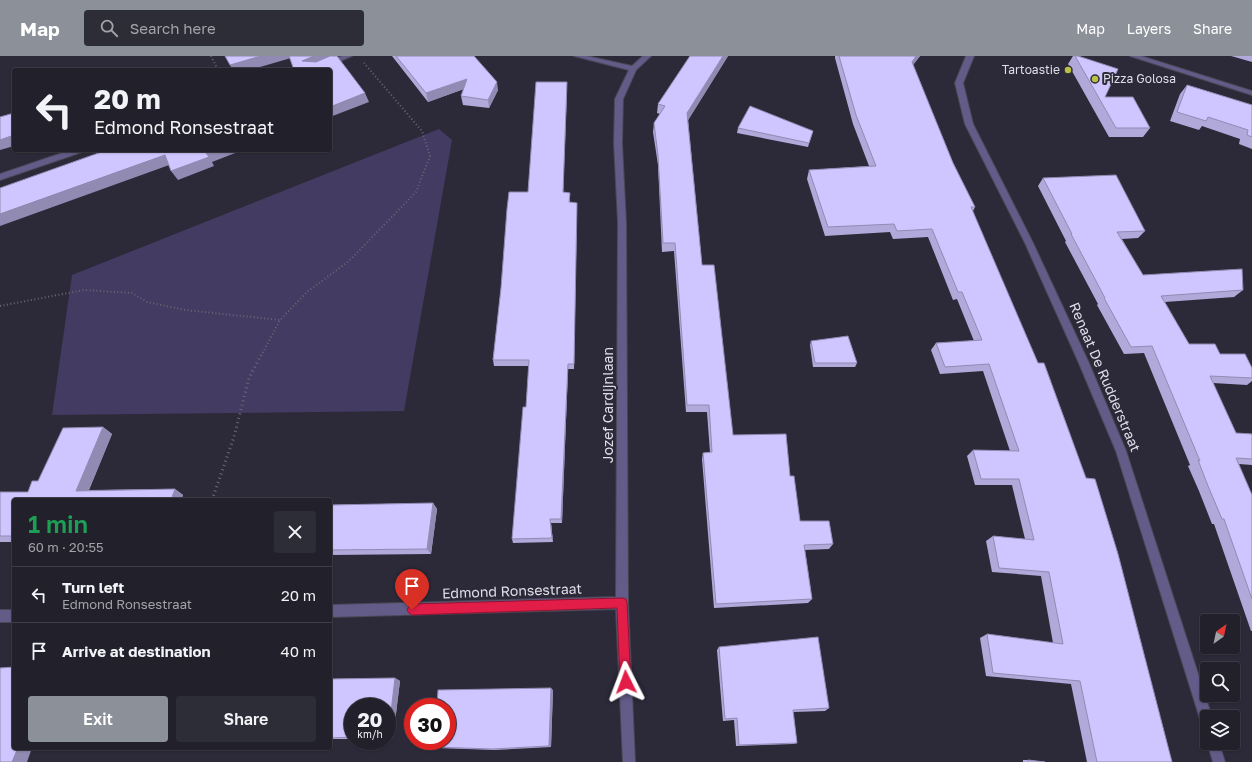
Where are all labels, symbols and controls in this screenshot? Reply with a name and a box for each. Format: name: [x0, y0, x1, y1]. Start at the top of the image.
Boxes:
search box: [84, 10, 364, 46]
text: Map: [20, 17, 60, 40]
icon: search: [98, 17, 120, 39]
text: Search here: [130, 19, 216, 37]
text: Map: [1076, 20, 1105, 37]
text: Layers: [1127, 20, 1171, 37]
text: Share: [1193, 20, 1232, 37]
place label: Tartoastie: [1002, 62, 1060, 77]
marker: Tartoastie: [1063, 65, 1073, 75]
place label: Pizza Golosa: [1103, 71, 1176, 86]
marker: Pizza Golosa: [1090, 74, 1100, 84]
text: 20 m: [94, 82, 161, 115]
icon: left: [28, 84, 80, 136]
text: Edmond Ronsestraat: [94, 116, 274, 138]
street label: Renaat De Rudderstraat: [1066, 300, 1145, 454]
street label: Jozef Cardijnlaan: [599, 347, 616, 463]
text: 1 min: [28, 509, 88, 538]
button: close: [274, 511, 316, 553]
text: 60 m · 20:55: [28, 539, 104, 555]
pin: [395, 569, 429, 610]
icon: arrive: [401, 575, 423, 597]
text: Turn left: [62, 578, 124, 596]
street label: Edmond Ronsestraat: [442, 580, 582, 601]
icon: left: [28, 584, 50, 606]
text: 20 m: [281, 586, 316, 604]
text: Edmond Ronsestraat: [62, 596, 192, 612]
north arrow: [1200, 614, 1240, 654]
map controls: [1200, 614, 1240, 750]
icon: arrive: [28, 640, 50, 662]
text: Arrive at destination: [62, 642, 211, 660]
text: 40 m: [281, 642, 316, 660]
position arrow: [605, 661, 647, 703]
button: search: [1200, 662, 1240, 702]
button: Exit: [28, 696, 168, 742]
button: Share: [176, 696, 316, 742]
speed limit sign: 30: [404, 698, 456, 750]
text: 20: [357, 707, 383, 731]
button: layers: [1200, 710, 1240, 750]
text: km/h: [357, 728, 383, 740]

